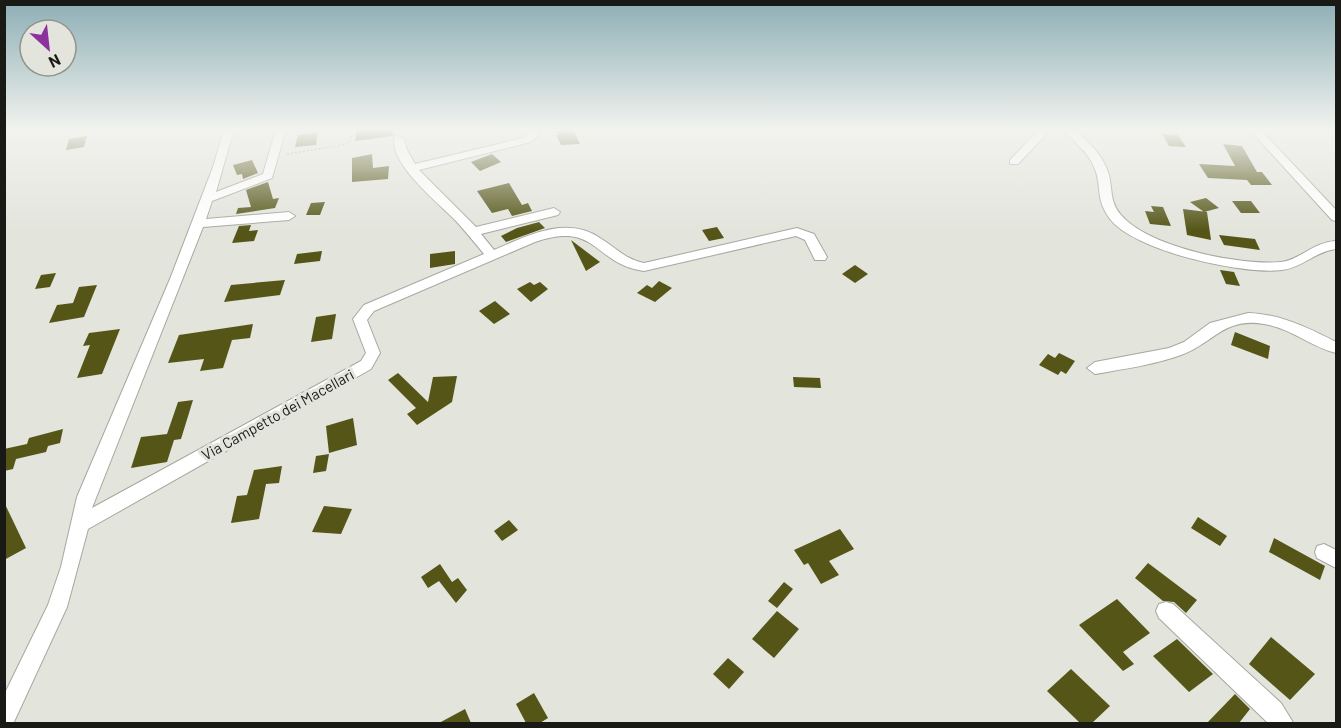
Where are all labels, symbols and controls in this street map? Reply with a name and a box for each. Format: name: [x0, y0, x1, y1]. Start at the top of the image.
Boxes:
north arrow: [18, 18, 78, 78]
text: N: [46, 51, 64, 73]
street label: Via Campetto dei Macellari: [198, 365, 357, 464]

